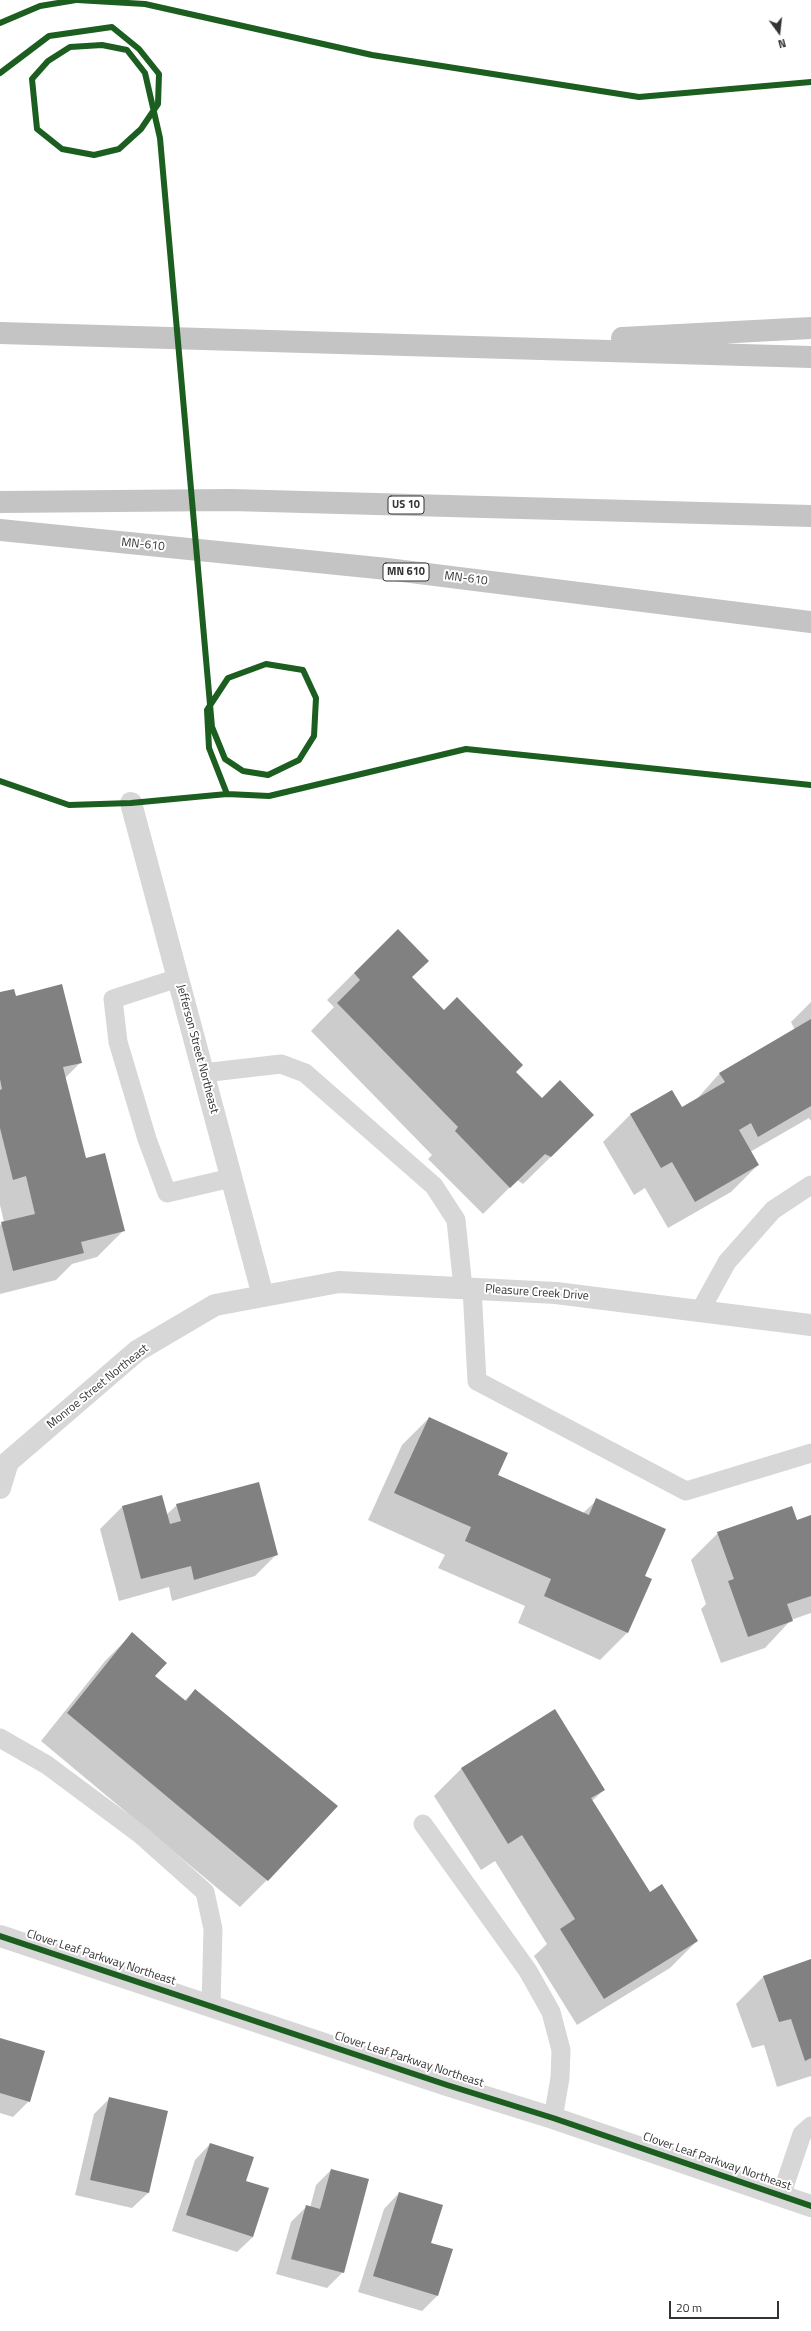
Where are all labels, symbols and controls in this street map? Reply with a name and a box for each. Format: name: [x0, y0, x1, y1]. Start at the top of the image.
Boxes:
north arrow: [759, 12, 799, 52]
text: N: [776, 35, 788, 52]
road number: US 10: [388, 496, 424, 514]
street label: MN-610: [121, 536, 165, 554]
road number: MN 610: [383, 563, 429, 581]
street label: MN-610: [443, 569, 489, 589]
street label: Jefferson Street Northeast: [173, 983, 221, 1115]
street label: Pleasure Creek Drive: [485, 1282, 589, 1304]
street label: Monroe Street Northeast: [44, 1342, 152, 1432]
street label: Clover Leaf Parkway Northeast: [25, 1927, 177, 1989]
street label: Clover Leaf Parkway Northeast: [333, 2029, 485, 2091]
street label: Clover Leaf Parkway Northeast: [641, 2130, 793, 2194]
scale bar: [671, 2293, 781, 2319]
text: 20 m: [676, 2298, 702, 2317]

